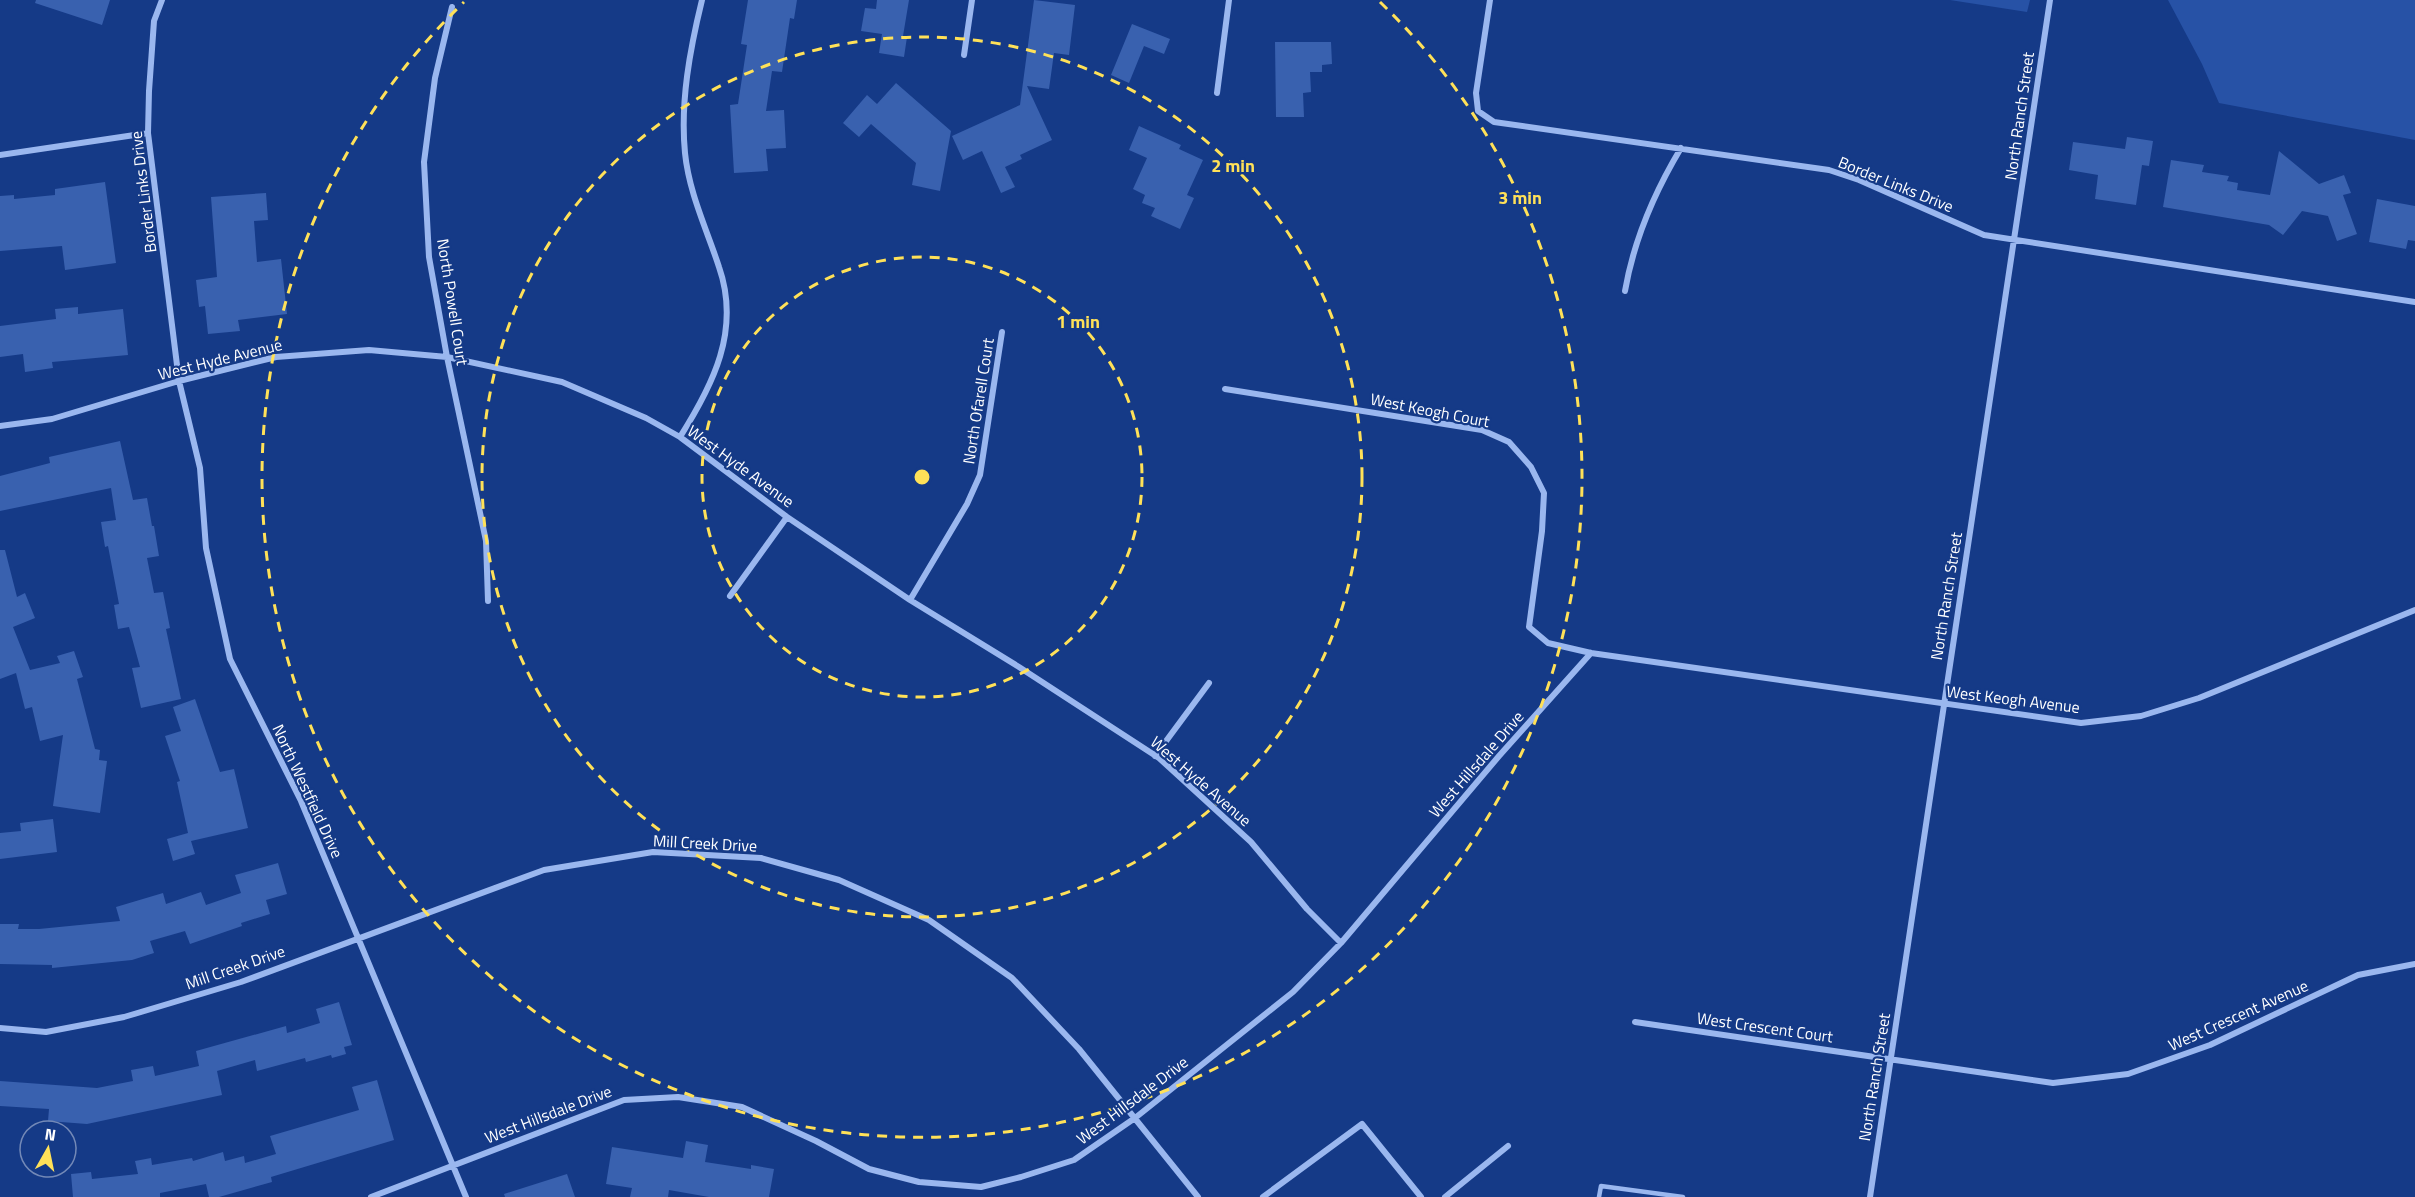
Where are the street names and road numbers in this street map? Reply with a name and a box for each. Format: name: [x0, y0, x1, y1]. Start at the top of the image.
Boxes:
street label: North Ranch Street: [1998, 50, 2040, 182]
street label: Border Links Drive: [124, 130, 162, 254]
street label: Border Links Drive: [1835, 150, 1957, 218]
street label: North Powell Court: [431, 237, 475, 367]
street label: West Hyde Avenue: [155, 332, 285, 386]
street label: North Ofarell Court: [956, 336, 1000, 466]
street label: West Keogh Court: [1368, 387, 1492, 433]
street label: West Hyde Avenue: [683, 419, 799, 513]
street label: North Ranch Street: [1924, 530, 1968, 662]
street label: West Keogh Avenue: [1945, 679, 2081, 719]
street label: West Hillsdale Drive: [1423, 705, 1529, 823]
street label: North Westfield Drive: [266, 720, 350, 862]
street label: West Hyde Avenue: [1145, 730, 1257, 832]
street label: Mill Creek Drive: [652, 828, 758, 858]
street label: Mill Creek Drive: [182, 939, 288, 995]
street label: West Crescent Avenue: [2164, 973, 2312, 1057]
street label: West Crescent Court: [1695, 1006, 1835, 1048]
street label: North Ranch Street: [1852, 1011, 1896, 1143]
street label: West Hillsdale Drive: [1071, 1050, 1193, 1150]
street label: West Hillsdale Drive: [481, 1079, 615, 1149]

